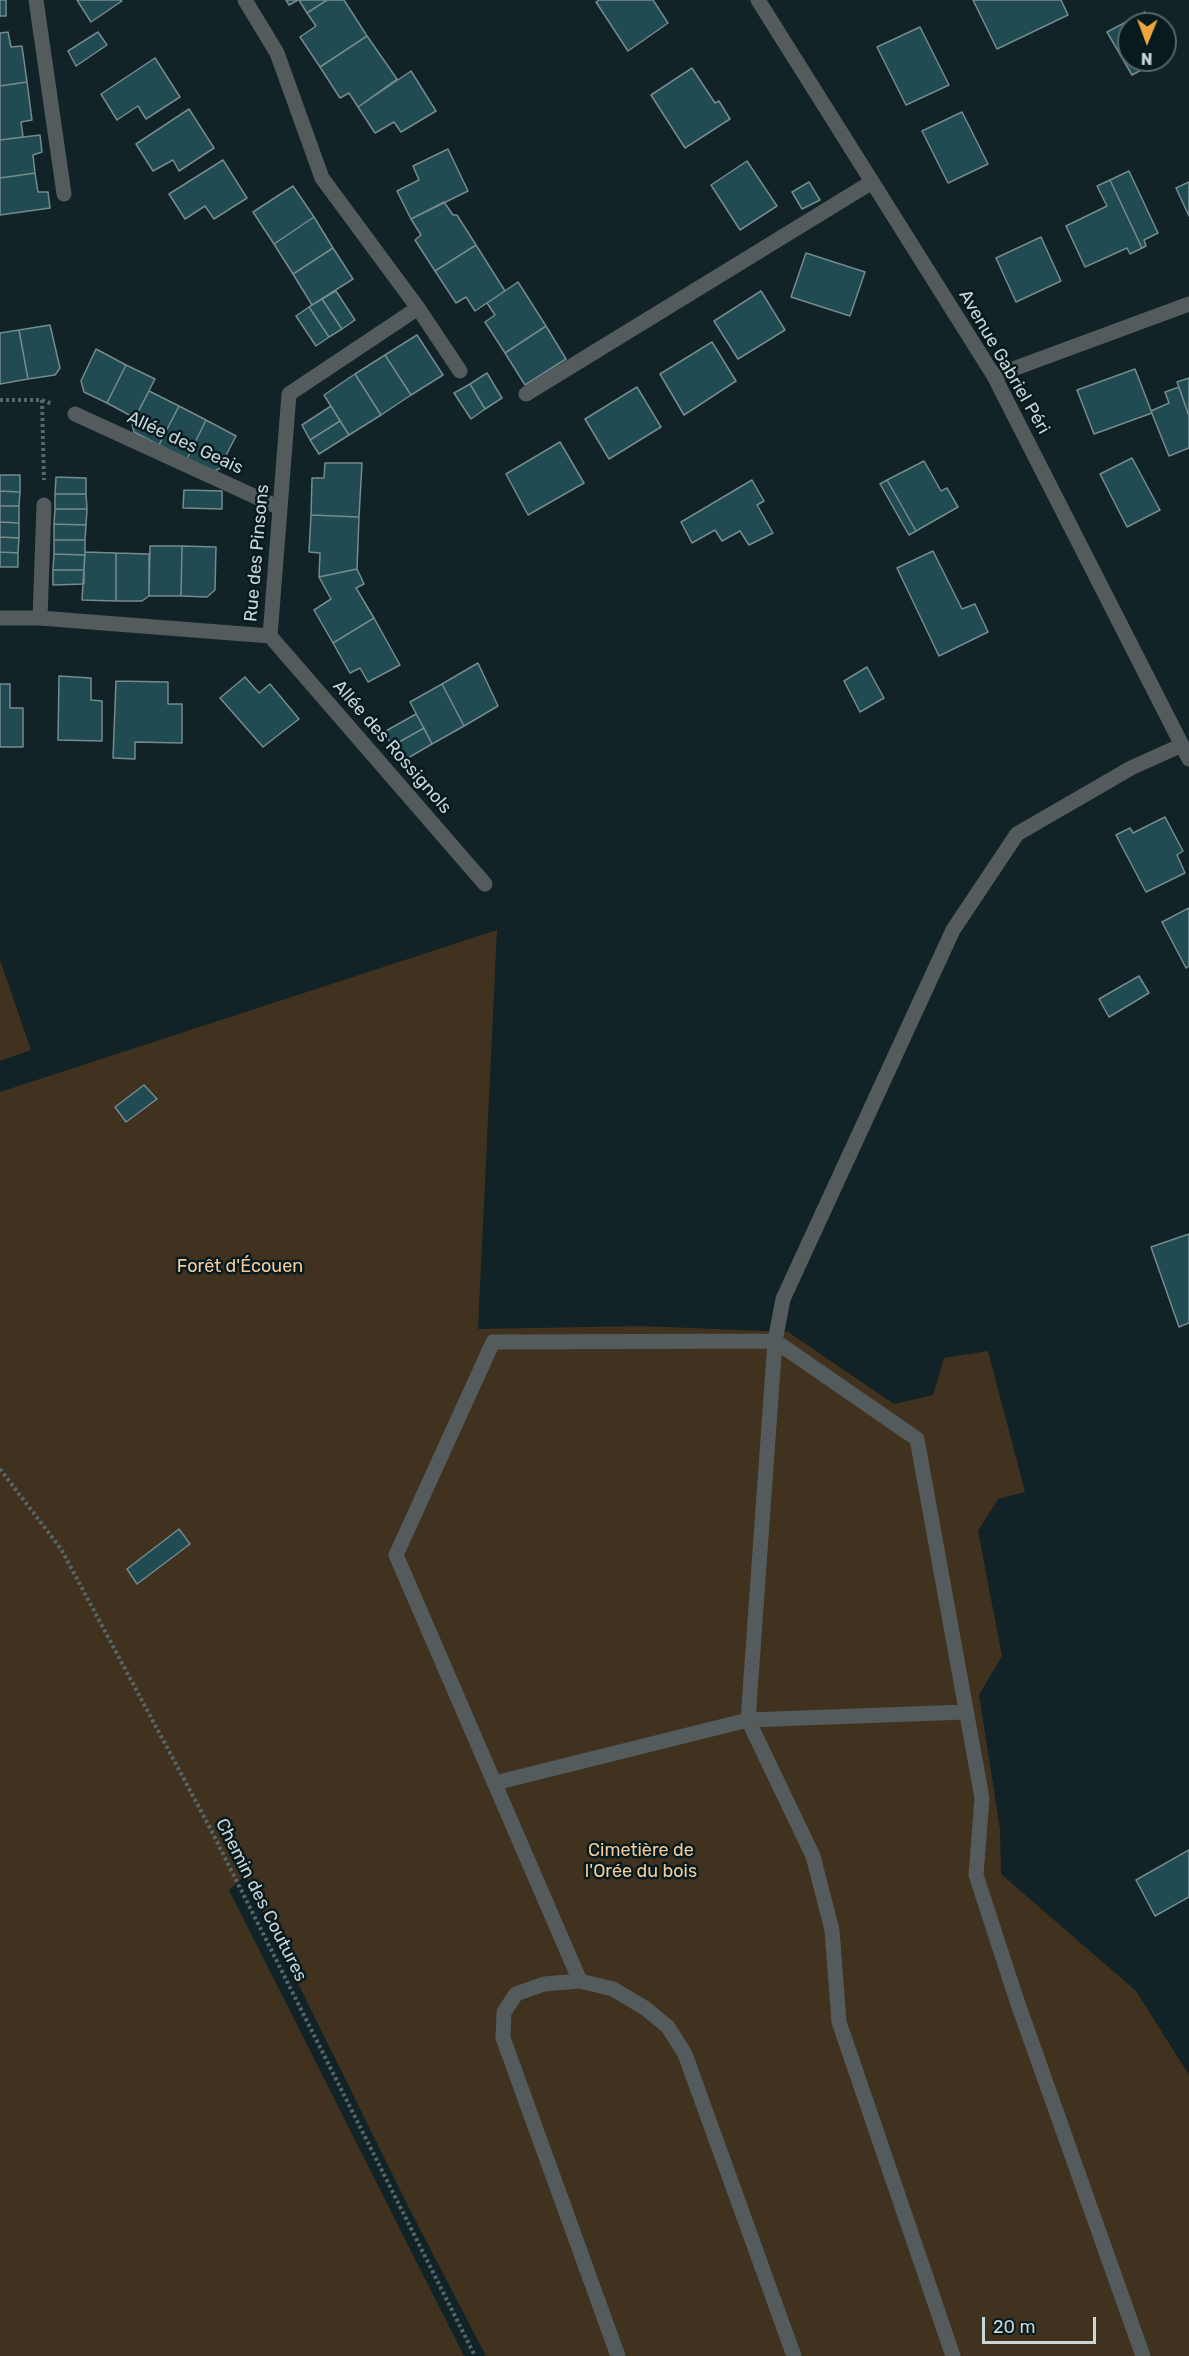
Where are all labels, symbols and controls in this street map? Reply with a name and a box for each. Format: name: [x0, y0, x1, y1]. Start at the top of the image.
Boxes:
north arrow: [1117, 12, 1177, 72]
text: N: [1141, 49, 1153, 68]
street label: Avenue Gabriel Péri: [954, 286, 1054, 438]
street label: Allée des Geais: [124, 407, 246, 479]
street label: Rue des Pinsons: [240, 483, 274, 623]
street label: Allée des Rossignols: [328, 676, 456, 818]
park label: Forêt d'Écouen: [177, 1256, 303, 1278]
street label: Chemin des Coutures: [211, 1815, 311, 1985]
park label: Cimetière de l'Orée du bois: [585, 1840, 697, 1882]
scale bar: [985, 2305, 1099, 2343]
text: 20 m: [993, 2316, 1035, 2338]

